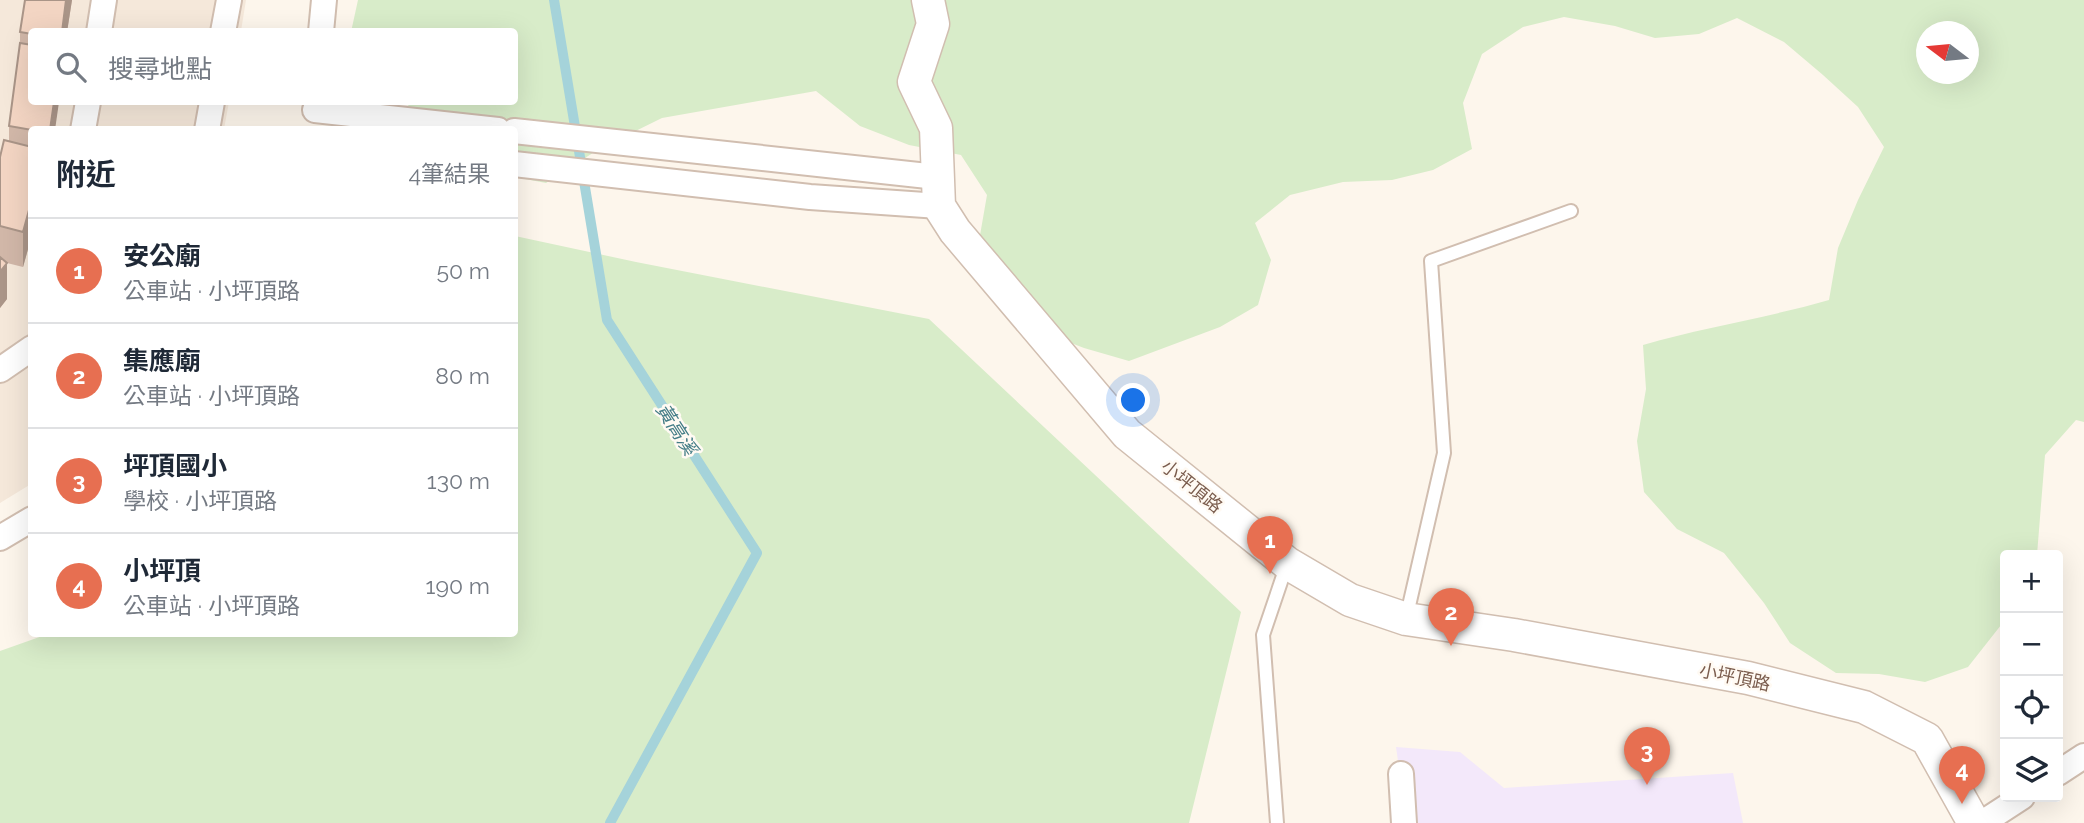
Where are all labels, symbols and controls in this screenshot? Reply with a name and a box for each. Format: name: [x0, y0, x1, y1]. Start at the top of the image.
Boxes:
north arrow: [1916, 21, 1979, 84]
search box: [28, 28, 518, 105]
icon: search: [52, 48, 90, 86]
text: 搜尋地點: [108, 54, 212, 84]
text: 附近: [56, 157, 116, 192]
text: 4筆結果: [408, 160, 490, 187]
text: 安公廟: [123, 241, 201, 271]
text: 1: [73, 257, 85, 284]
text: 50 m: [436, 257, 490, 284]
text: 公車站 · 小坪頂路: [123, 277, 300, 304]
text: 集應廟: [123, 346, 201, 376]
text: 2: [73, 362, 85, 389]
text: 80 m: [435, 362, 490, 389]
text: 公車站 · 小坪頂路: [123, 382, 300, 409]
your location: [1116, 383, 1150, 417]
water label: 黃高溪: [652, 399, 703, 461]
text: 坪頂國小: [123, 451, 227, 481]
street label: 小坪頂路: [1157, 455, 1227, 517]
text: 3: [73, 467, 85, 494]
text: 130 m: [427, 467, 490, 494]
text: 學校 · 小坪頂路: [123, 487, 277, 514]
pin: 1: [1247, 516, 1293, 574]
map controls: [2000, 550, 2063, 802]
button: +: [2000, 550, 2063, 613]
text: 小坪頂: [123, 556, 201, 586]
text: 4: [72, 572, 86, 599]
text: 190 m: [426, 572, 490, 599]
pin: 2: [1428, 588, 1474, 646]
text: 公車站 · 小坪頂路: [123, 592, 300, 619]
button: −: [2000, 613, 2063, 676]
street label: 小坪頂路: [1698, 659, 1772, 695]
button: locate: [2000, 676, 2063, 739]
pin: 3: [1624, 727, 1670, 785]
button: layers: [2000, 739, 2063, 802]
pin: 4: [1939, 746, 1985, 804]

